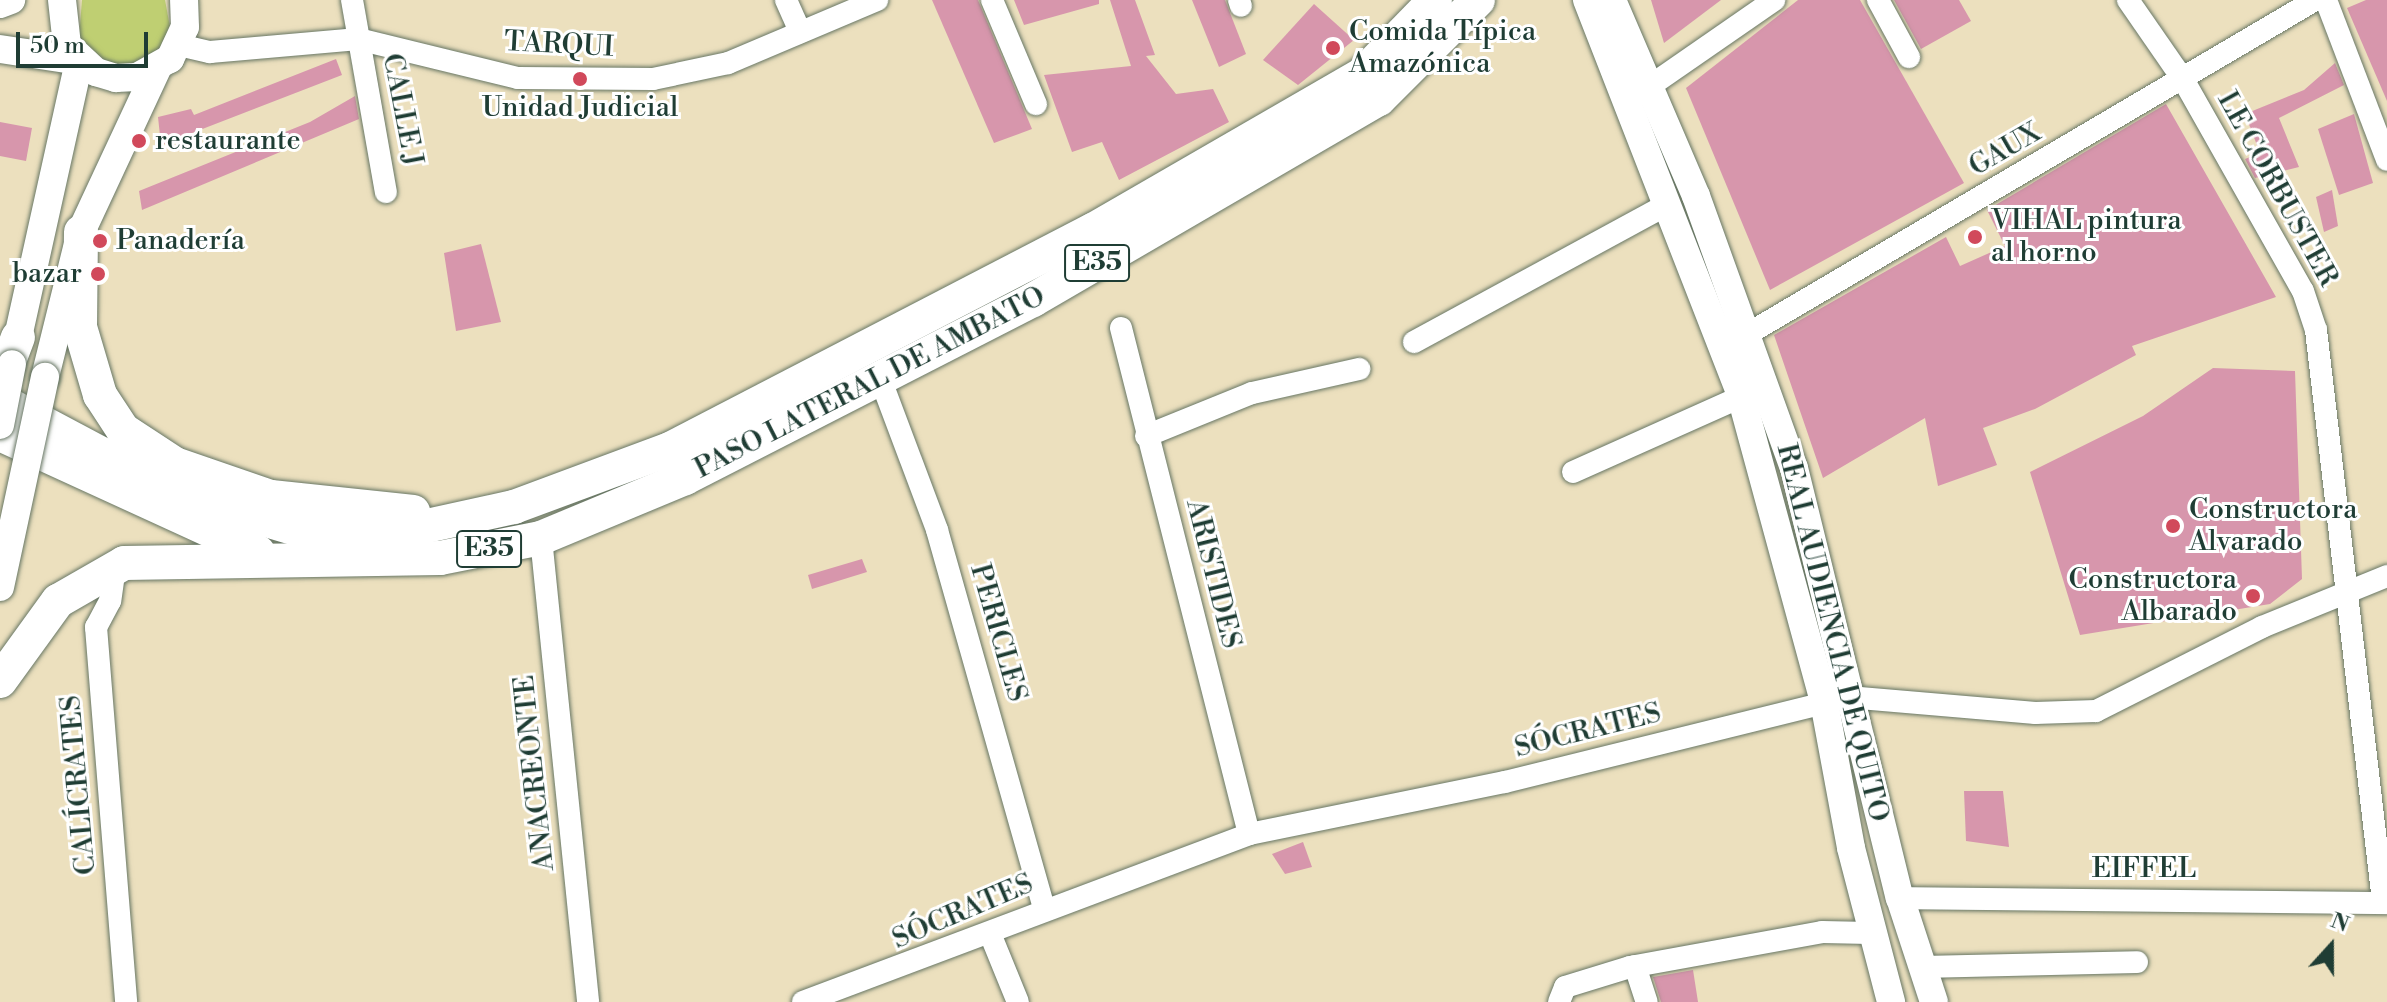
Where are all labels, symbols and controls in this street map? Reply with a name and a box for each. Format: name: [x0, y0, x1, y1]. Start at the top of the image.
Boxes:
place label: Comida Típica Amazónica: [1349, 15, 1536, 81]
scale bar: [20, 16, 152, 66]
street label: TARQUI: [503, 25, 615, 65]
text: 50 m: [30, 31, 85, 61]
marker: Comida Típica Amazónica: [1324, 39, 1342, 57]
street label: CALLE J: [375, 51, 429, 169]
marker: Unidad Judicial: [571, 70, 589, 88]
street label: LE CORBUSTER: [2210, 86, 2344, 292]
place label: Unidad Judicial: [482, 91, 678, 125]
street label: GAUX: [1963, 116, 2047, 184]
place label: restaurante: [155, 124, 301, 158]
marker: restaurante: [130, 132, 148, 150]
place label: VIHAL pintura al horno: [1991, 204, 2182, 270]
place label: Panadería: [116, 224, 245, 258]
marker: VIHAL pintura al horno: [1966, 228, 1984, 246]
marker: Panadería: [91, 232, 109, 250]
road number: E35: [1063, 241, 1131, 285]
place label: bazar: [12, 257, 82, 291]
marker: bazar: [89, 265, 107, 283]
street label: PASO LATERAL DE AMBATO: [689, 280, 1051, 486]
street label: REAL AUDIENCIA DE QUITO: [1769, 440, 1895, 826]
place label: Constructora Alvarado: [2189, 493, 2358, 559]
street label: ARISTIDES: [1178, 496, 1248, 652]
marker: Constructora Alvarado: [2164, 517, 2182, 535]
road number: E35: [455, 527, 523, 571]
street label: PERICLES: [962, 560, 1034, 706]
place label: Constructora Albarado: [2068, 563, 2237, 629]
marker: Constructora Albarado: [2244, 587, 2262, 605]
street label: ANACREONTE: [508, 673, 562, 873]
street label: CALÍCRATES: [54, 694, 104, 876]
street label: SÓCRATES: [1511, 697, 1665, 765]
street label: EIFFEL: [2092, 852, 2196, 886]
street label: SÓCRATES: [887, 867, 1039, 957]
north arrow: [2291, 906, 2371, 986]
text: N: [2327, 907, 2353, 939]

